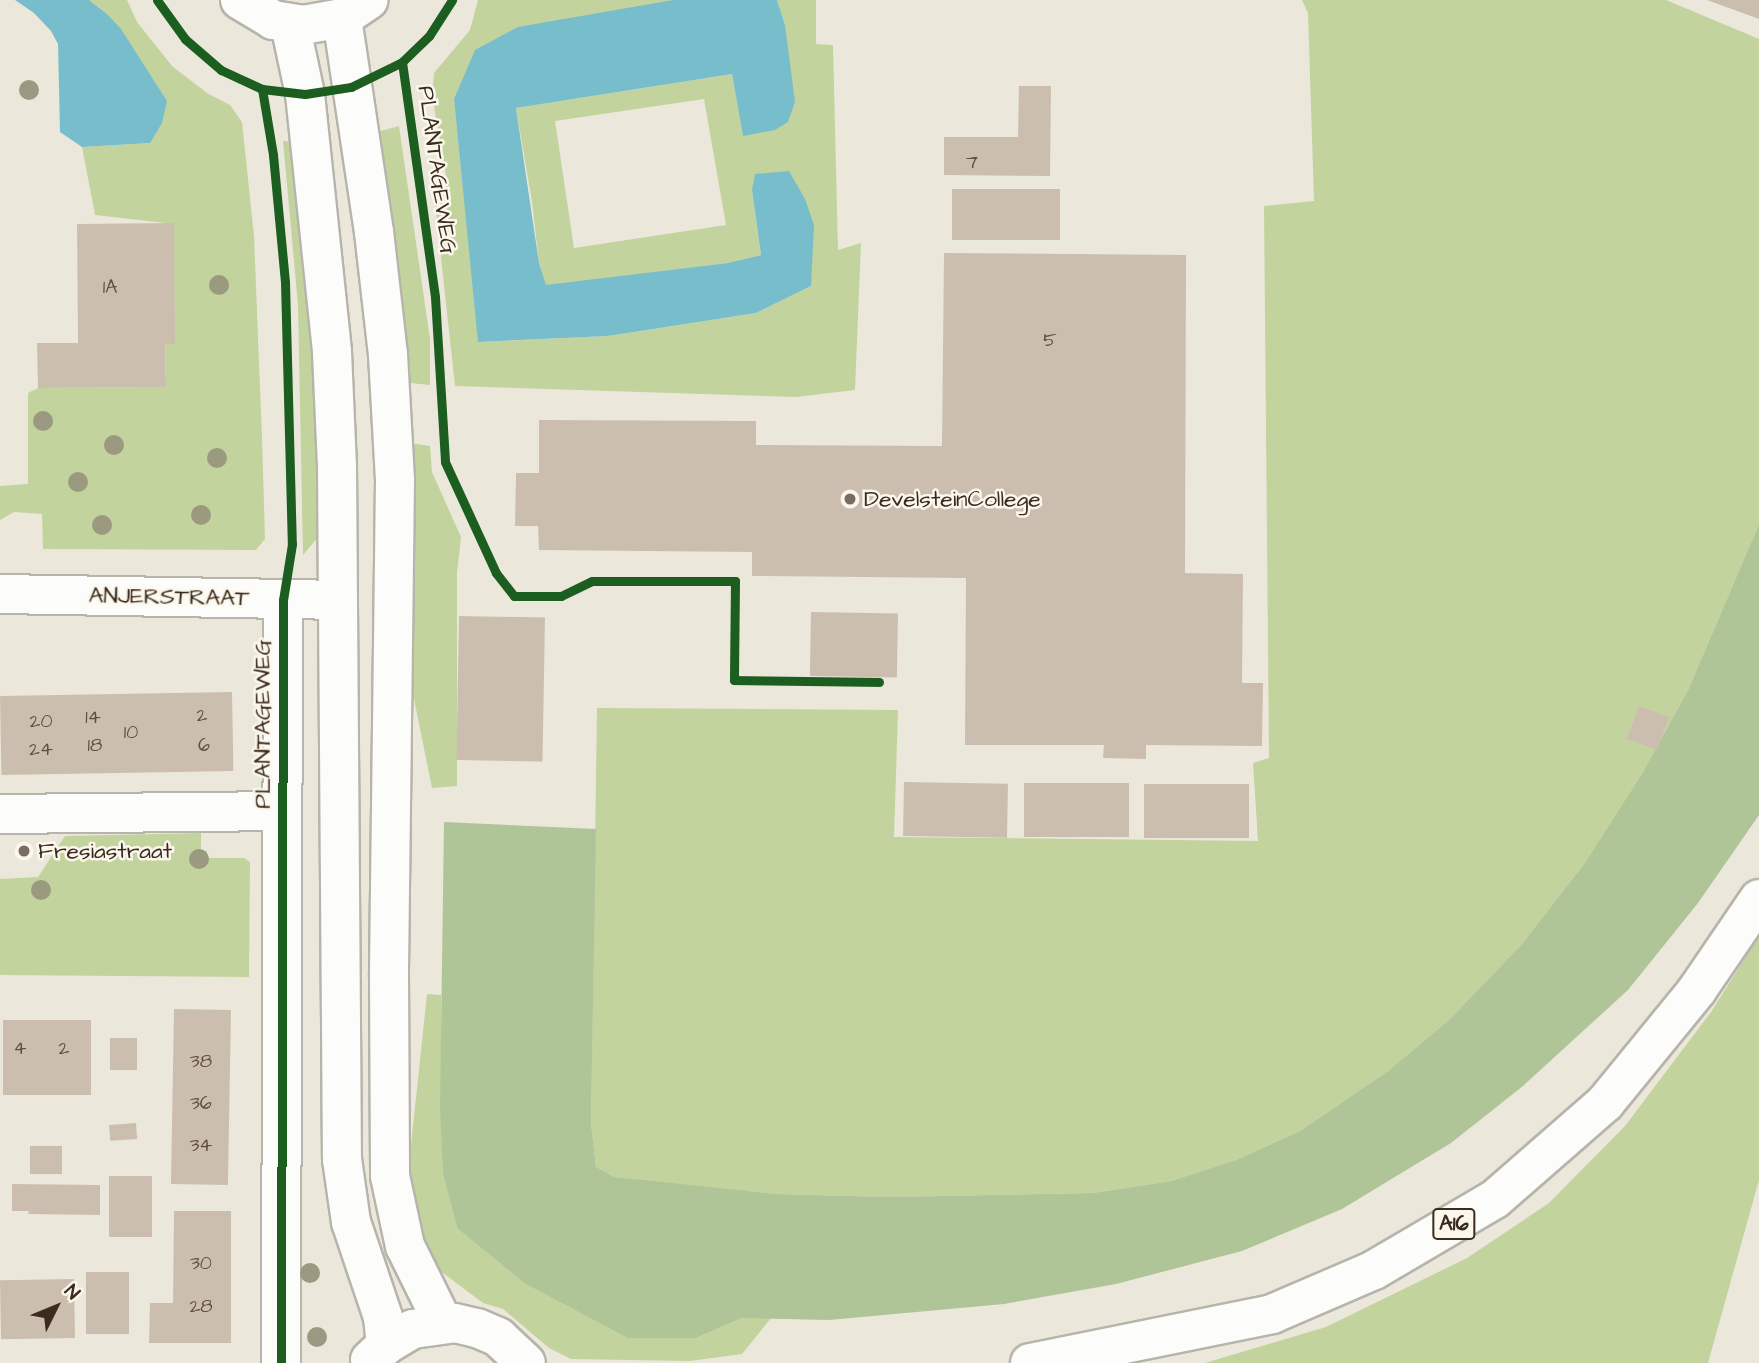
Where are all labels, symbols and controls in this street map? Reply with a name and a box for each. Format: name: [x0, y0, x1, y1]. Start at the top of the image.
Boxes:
street label: PLANTAGEWEG: [412, 84, 462, 256]
house number: 7: [966, 152, 978, 174]
house number: 1A: [103, 277, 117, 299]
house number: 5: [1043, 330, 1057, 352]
place label: DevelsteinCollege: [864, 485, 1041, 513]
marker: DevelsteinCollege: [842, 491, 858, 507]
street label: ANJERSTRAAT: [88, 582, 250, 612]
street label: PLANTAGEWEG: [249, 639, 277, 809]
house number: 2: [197, 705, 207, 727]
house number: 14: [85, 707, 101, 729]
house number: 20: [30, 711, 52, 733]
house number: 10: [124, 722, 138, 744]
house number: 18: [88, 735, 102, 757]
house number: 6: [198, 735, 210, 757]
house number: 24: [29, 739, 53, 761]
place label: Fresiastraat: [38, 837, 172, 865]
marker: Fresiastraat: [16, 843, 32, 859]
house number: 4: [14, 1038, 26, 1060]
house number: 2: [59, 1038, 69, 1060]
house number: 38: [190, 1051, 212, 1073]
house number: 36: [190, 1093, 212, 1115]
house number: 34: [190, 1135, 212, 1157]
road number: A16: [1431, 1206, 1477, 1242]
house number: 30: [190, 1253, 212, 1275]
north arrow: [21, 1272, 91, 1342]
text: N: [58, 1279, 86, 1306]
house number: 28: [189, 1296, 213, 1318]

